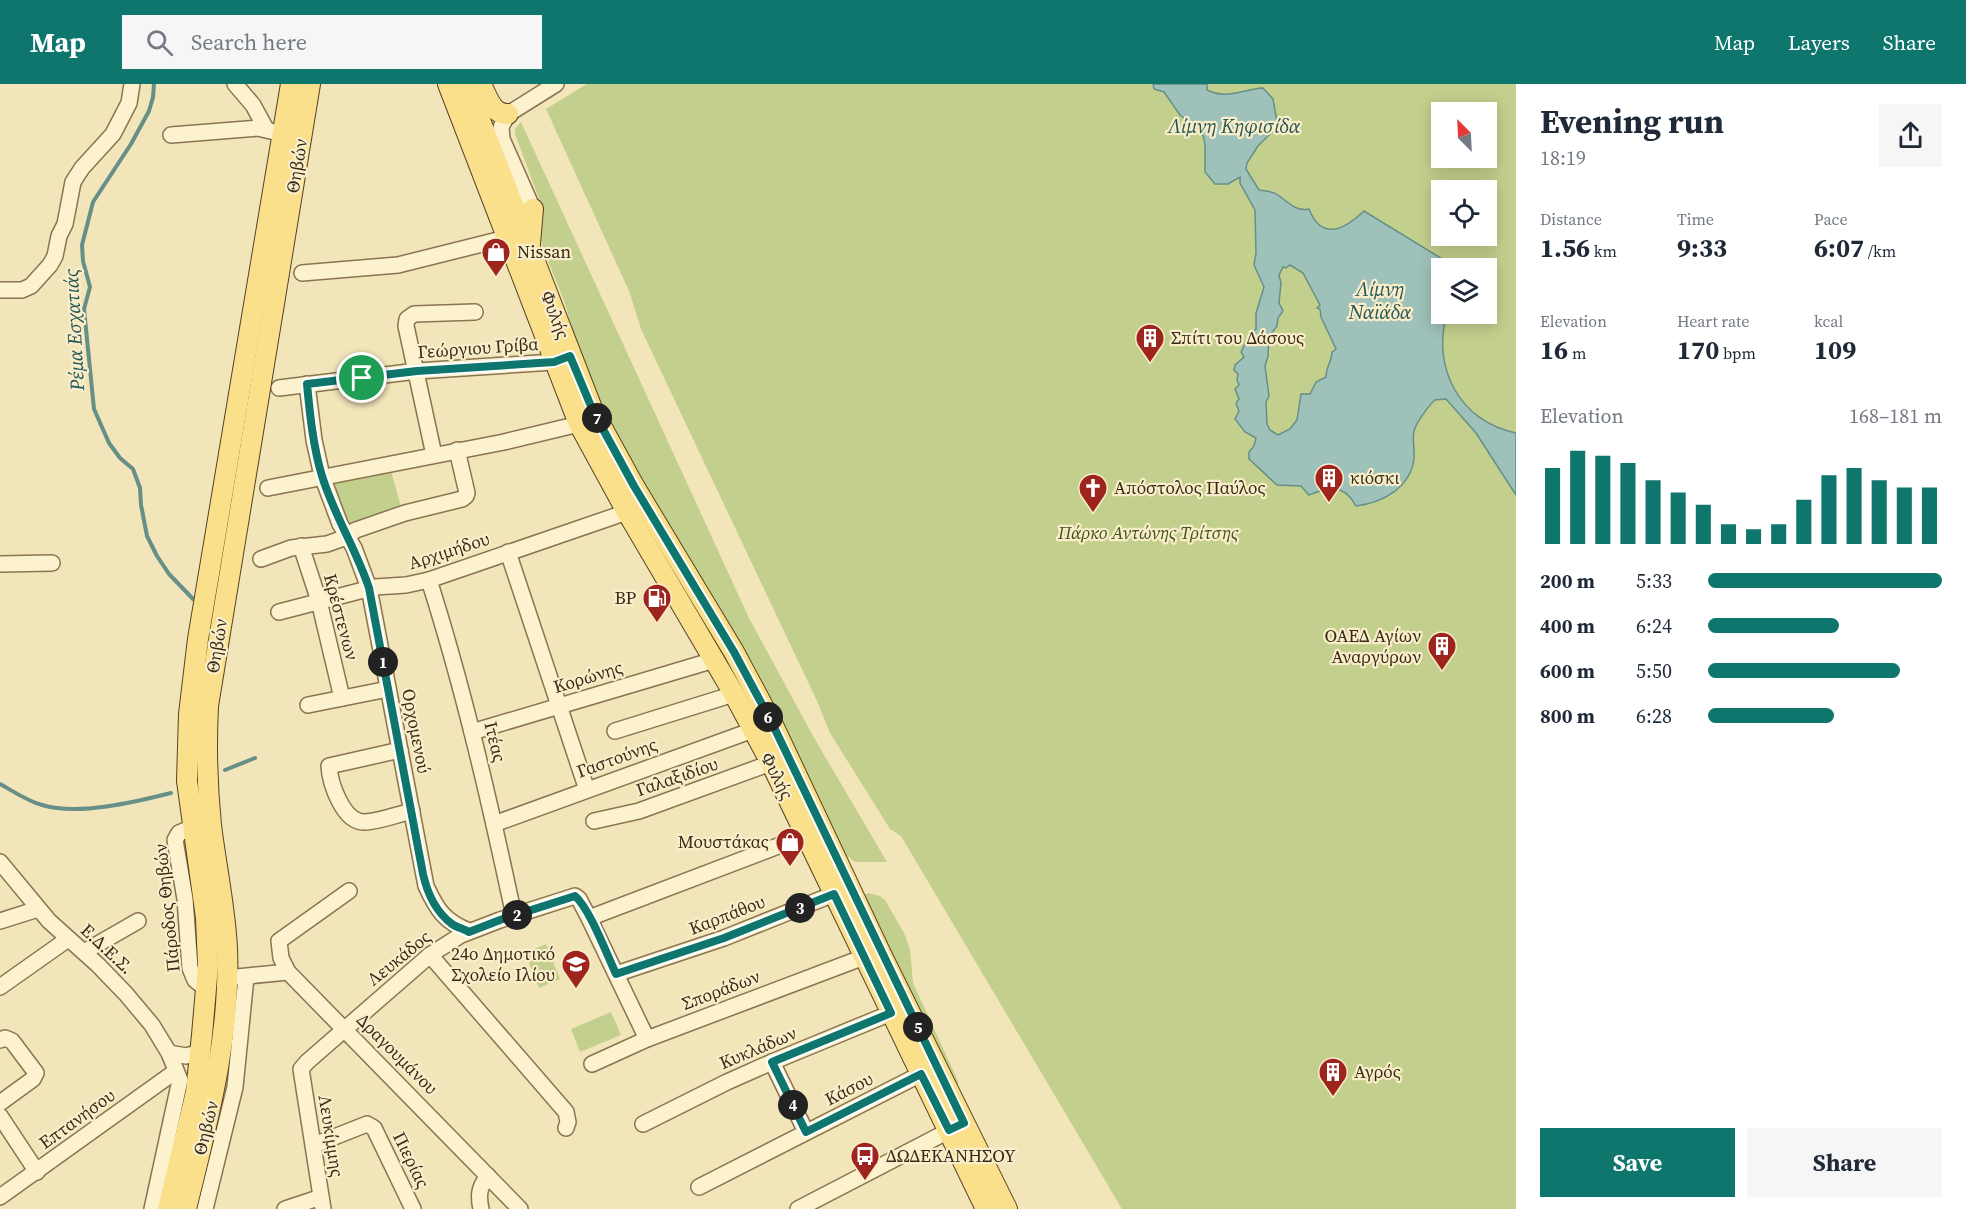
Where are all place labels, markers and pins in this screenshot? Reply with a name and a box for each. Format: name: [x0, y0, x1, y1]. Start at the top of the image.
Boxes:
shop icon: Nissan: [480, 236, 512, 278]
place label: Nissan: [517, 239, 571, 264]
building icon: Σπίτι του Δάσους: [1134, 322, 1166, 364]
place label: Σπίτι του Δάσους: [1171, 325, 1304, 350]
pin: [336, 352, 387, 403]
pin: 7: [582, 403, 612, 433]
building icon: κιόσκι: [1313, 462, 1345, 504]
place label: κιόσκι: [1350, 465, 1399, 490]
church icon: Απόστολος Παύλος: [1077, 472, 1109, 514]
place label: Απόστολος Παύλος: [1114, 475, 1266, 500]
fuel station icon: BP: [641, 582, 673, 624]
place label: BP: [615, 585, 636, 610]
place label: ΟΑΕΔ Αγίων Αναργύρων: [1324, 623, 1421, 669]
building icon: ΟΑΕΔ Αγίων Αναργύρων: [1426, 630, 1458, 672]
pin: 1: [368, 647, 398, 677]
pin: 6: [753, 702, 783, 732]
shop icon: Μουστάκας: [774, 826, 806, 868]
place label: Μουστάκας: [678, 829, 769, 854]
pin: 3: [785, 893, 815, 923]
pin: 2: [502, 900, 532, 930]
place label: 24ο Δημοτικό Σχολείο Ιλίου: [451, 941, 555, 987]
school or university icon: 24ο Δημοτικό Σχολείο Ιλίου: [560, 948, 592, 990]
pin: 5: [903, 1012, 933, 1042]
building icon: Αγρός: [1317, 1056, 1349, 1098]
place label: Αγρός: [1354, 1059, 1401, 1084]
pin: 4: [778, 1090, 808, 1120]
bus stop icon: ΔΩΔΕΚΑΝΗΣΟΥ: [849, 1140, 881, 1182]
place label: ΔΩΔΕΚΑΝΗΣΟΥ: [886, 1143, 1016, 1168]

